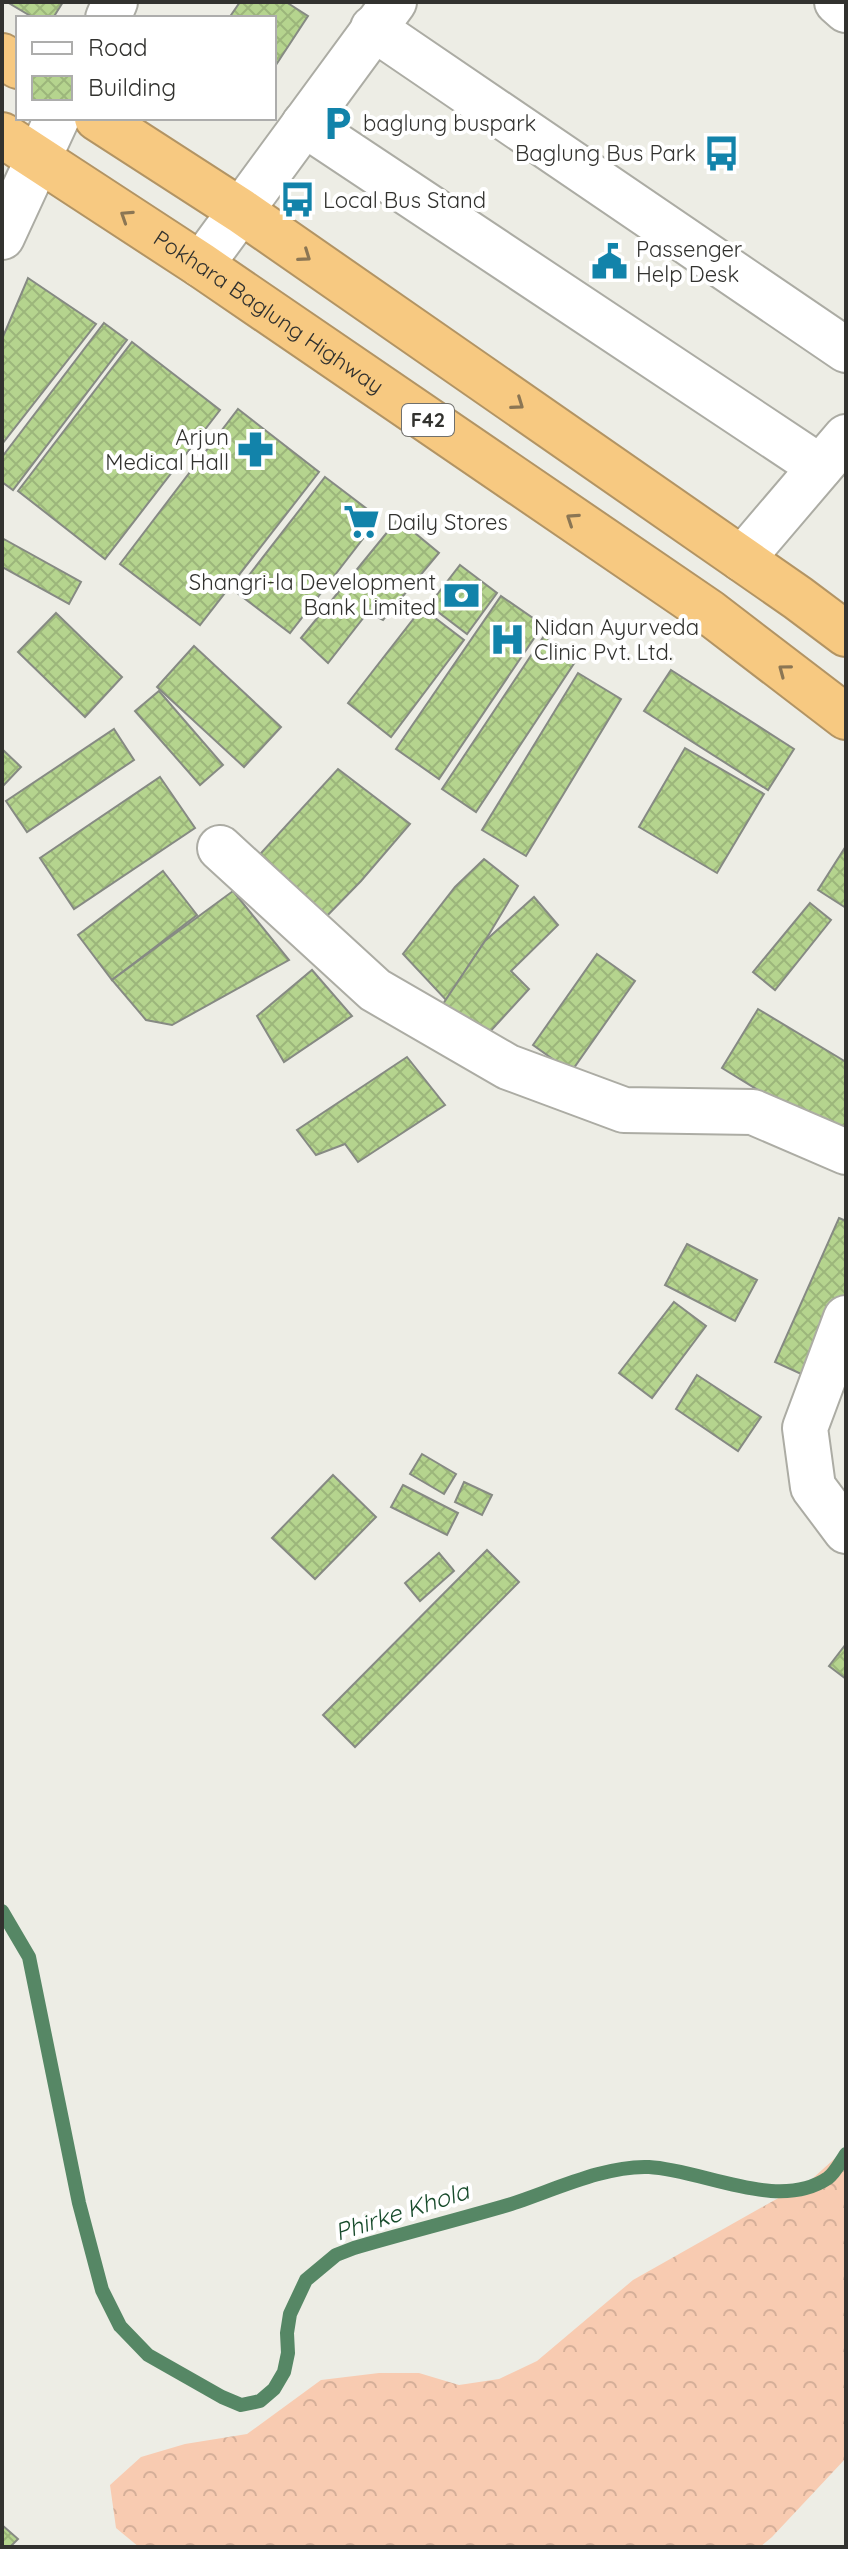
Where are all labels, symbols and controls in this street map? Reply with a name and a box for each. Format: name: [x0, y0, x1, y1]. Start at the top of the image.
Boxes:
legend: [16, 16, 276, 120]
text: Road: [88, 32, 148, 62]
text: Building: [88, 72, 176, 102]
parking icon: baglung buspark: [318, 104, 356, 142]
place label: baglung buspark: [363, 109, 536, 137]
bus stop icon: Baglung Bus Park: [703, 134, 741, 172]
place label: Baglung Bus Park: [515, 139, 696, 167]
bus stop icon: Local Bus Stand: [278, 181, 316, 219]
place label: Local Bus Stand: [323, 186, 486, 214]
one-way arrow: [120, 210, 134, 225]
street label: Pokhara Baglung Highway: [148, 224, 389, 400]
place label: Passenger Help Desk: [636, 235, 743, 288]
public building icon: Passenger Help Desk: [591, 243, 629, 281]
one-way arrow: [296, 246, 310, 261]
one-way arrow: [510, 394, 524, 409]
road number: F42: [402, 404, 454, 436]
place label: Arjun Medical Hall: [105, 423, 229, 476]
pharmacy icon: Arjun Medical Hall: [236, 431, 274, 469]
supermarket icon: Daily Stores: [342, 503, 380, 541]
place label: Daily Stores: [387, 508, 508, 536]
one-way arrow: [567, 514, 581, 529]
place label: Shangri-la Development Bank Limited: [189, 568, 436, 621]
bank icon: Shangri-la Development Bank Limited: [443, 576, 481, 614]
place label: Nidan Ayurveda Clinic Pvt. Ltd.: [534, 613, 699, 666]
hospital icon: Nidan Ayurveda Clinic Pvt. Ltd.: [489, 621, 527, 659]
one-way arrow: [778, 665, 793, 679]
water label: Phirke Khola: [331, 2175, 474, 2247]

